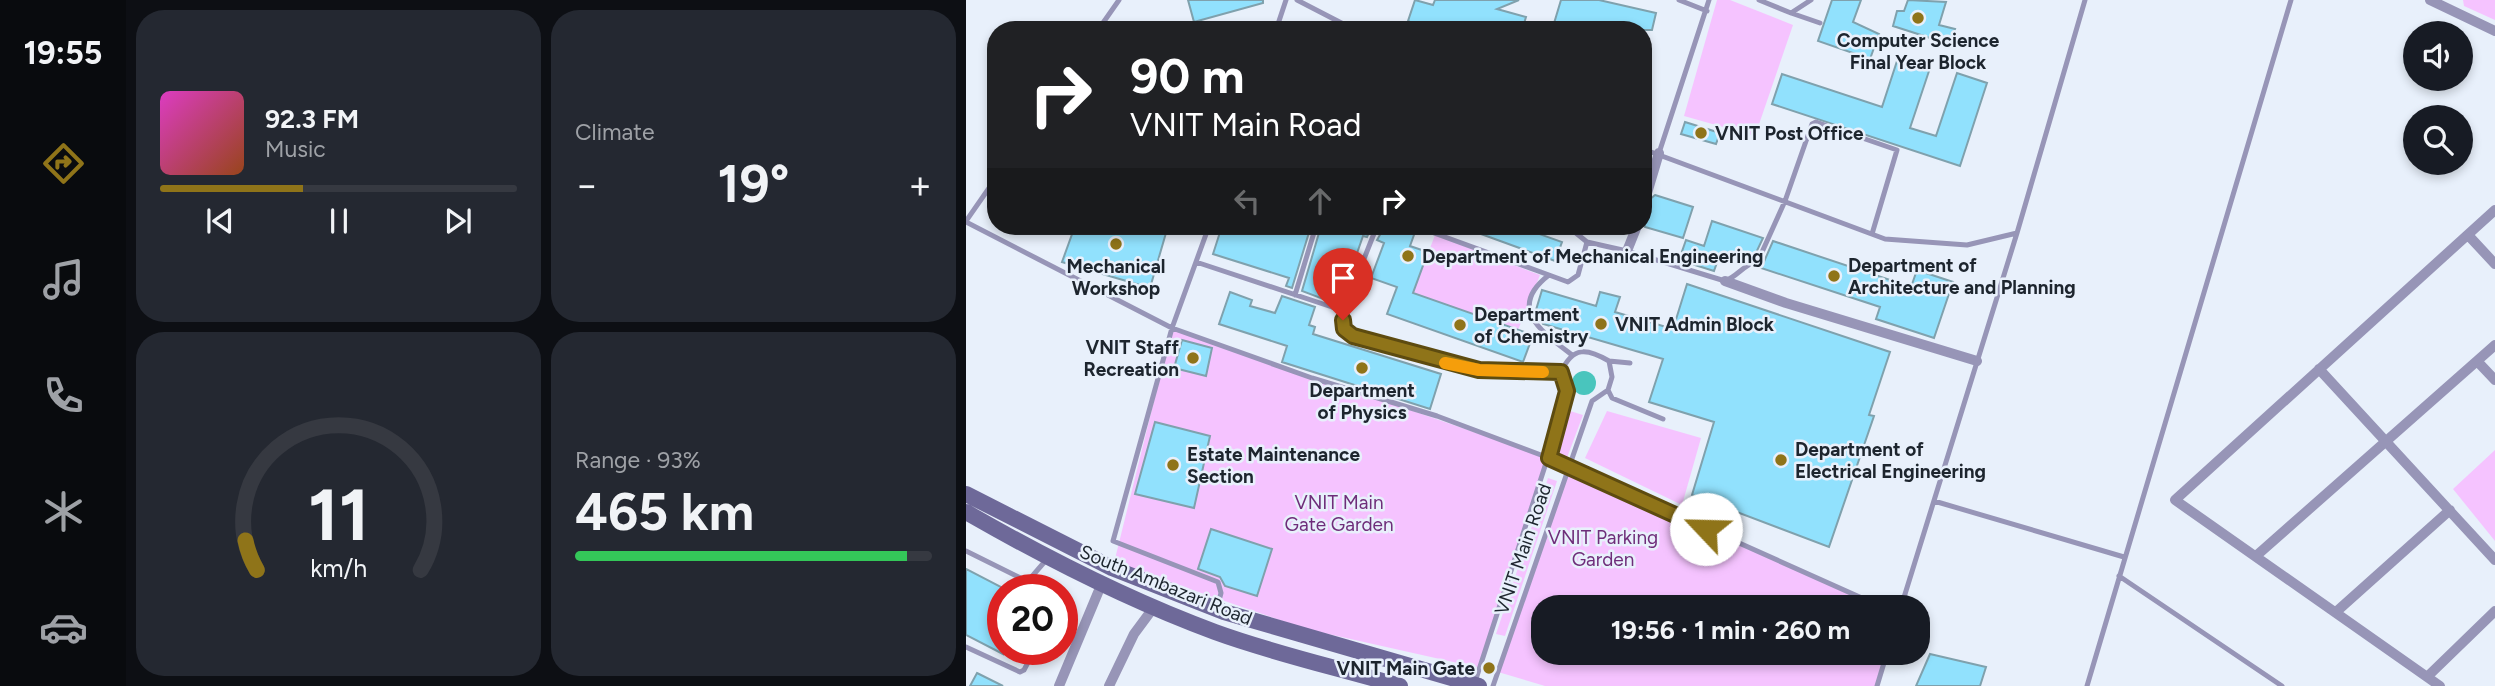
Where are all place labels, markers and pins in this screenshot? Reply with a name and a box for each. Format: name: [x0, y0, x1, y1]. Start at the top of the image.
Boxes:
marker: Computer Science Final Year Block: [1910, 10, 1926, 26]
place label: Computer Science Final Year Block: [1837, 29, 2000, 74]
place label: VNIT Post Office: [1715, 122, 1864, 145]
marker: VNIT Post Office: [1693, 125, 1709, 141]
marker: Mechanical Workshop: [1108, 236, 1124, 252]
place label: Department of Mechanical Engineering: [1422, 245, 1764, 268]
pin: [1313, 248, 1373, 320]
marker: Department of Mechanical Engineering: [1400, 248, 1416, 264]
place label: Department of Architecture and Planning: [1848, 254, 2076, 299]
place label: Mechanical Workshop: [1066, 255, 1166, 300]
marker: Department of Architecture and Planning: [1826, 268, 1842, 284]
place label: Department of Chemistry: [1474, 303, 1588, 348]
place label: VNIT Admin Block: [1615, 313, 1775, 336]
marker: VNIT Admin Block: [1593, 316, 1609, 332]
marker: Department of Chemistry: [1452, 317, 1468, 333]
place label: VNIT Staff Recreation: [1084, 336, 1180, 381]
marker: VNIT Staff Recreation: [1185, 350, 1201, 366]
marker: Department of Physics: [1354, 360, 1370, 376]
place label: Department of Physics: [1309, 379, 1415, 424]
place label: Department of Electrical Engineering: [1795, 438, 1986, 483]
place label: Estate Maintenance Section: [1187, 443, 1360, 488]
marker: Department of Electrical Engineering: [1773, 452, 1789, 468]
marker: Estate Maintenance Section: [1165, 457, 1181, 473]
place label: VNIT Main Gate: [1337, 657, 1475, 680]
marker: VNIT Main Gate: [1481, 660, 1497, 676]

